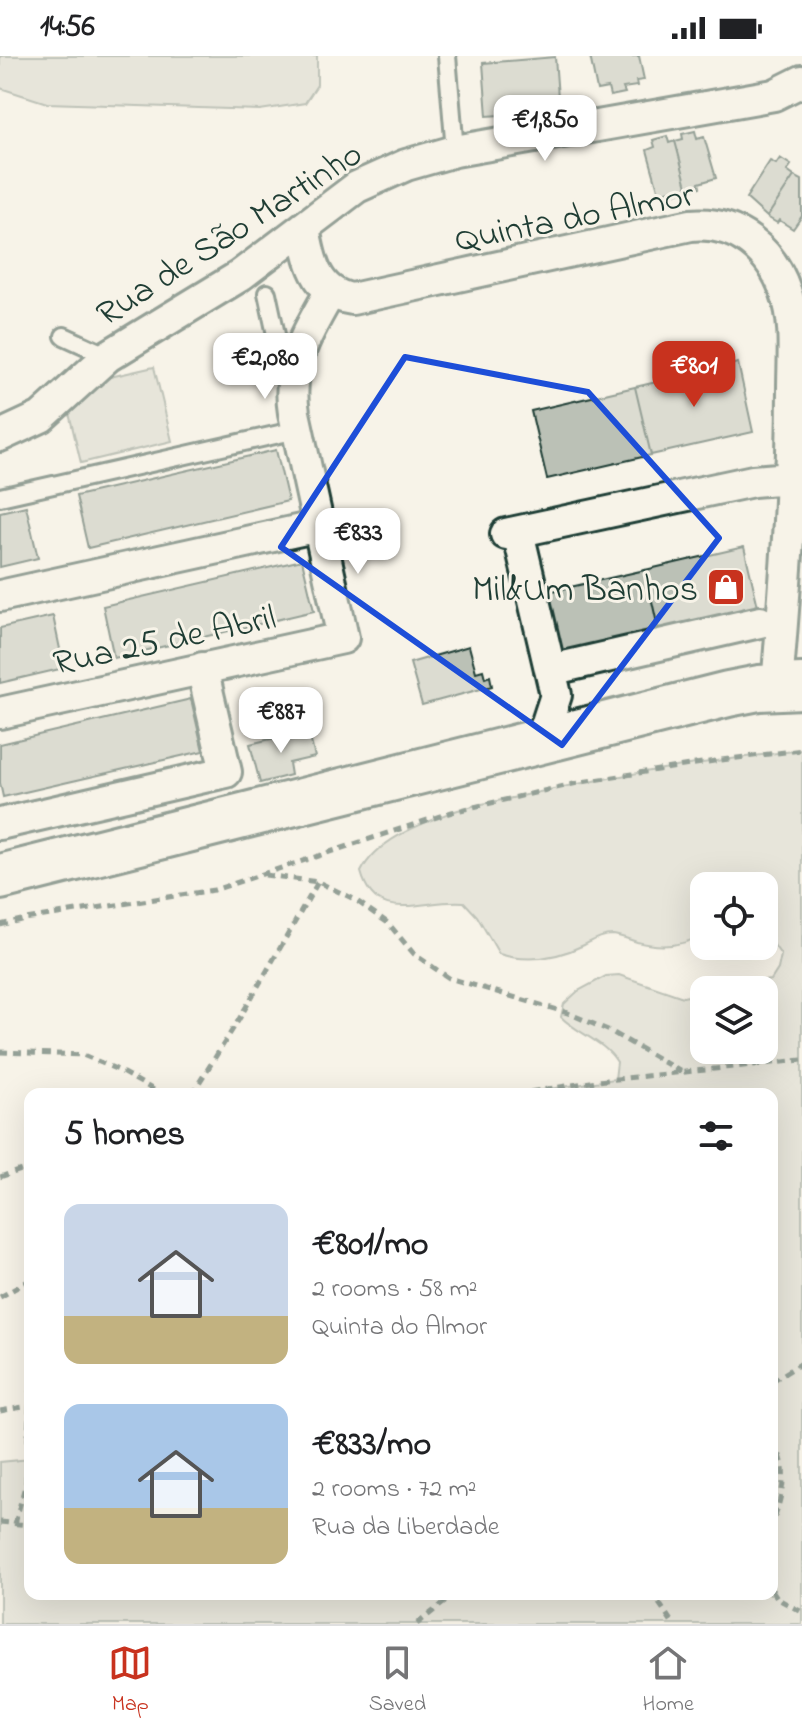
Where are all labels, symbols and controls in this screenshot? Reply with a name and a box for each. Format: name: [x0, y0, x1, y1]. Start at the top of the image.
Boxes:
text: 14:56: [40, 6, 95, 50]
pin: €1,850: [480, 95, 610, 163]
text: €1,850: [512, 102, 578, 140]
street label: Rua de São Martinho: [87, 130, 374, 342]
street label: Quinta do Almor: [451, 170, 700, 269]
pin: €2,080: [200, 333, 330, 401]
text: €2,080: [231, 340, 299, 378]
pin: €801: [647, 341, 741, 409]
text: €801: [670, 348, 718, 386]
pin: €833: [311, 508, 405, 576]
text: €833: [333, 515, 383, 553]
place label: Mil&Um Banhos: [472, 565, 698, 618]
shop icon: Mil&Um Banhos: [705, 566, 747, 608]
street label: Rua 25 de Abril: [49, 593, 281, 692]
pin: €887: [234, 687, 328, 755]
text: €887: [257, 694, 305, 732]
map controls: [690, 872, 778, 1064]
button: locate: [690, 872, 778, 960]
button: layers: [690, 976, 778, 1064]
text: 5 homes: [64, 1111, 185, 1161]
icon: filters: [694, 1114, 738, 1158]
text: €801/mo: [312, 1221, 429, 1271]
icon: home: [128, 1236, 224, 1332]
text: 2 rooms · 58 m²: [312, 1271, 478, 1309]
text: Quinta do Almor: [312, 1309, 487, 1347]
text: €833/mo: [312, 1421, 431, 1471]
icon: home: [128, 1436, 224, 1532]
text: 2 rooms · 72 m²: [312, 1471, 477, 1509]
text: Rua da Liberdade: [312, 1509, 500, 1547]
tab: Map: [108, 1641, 152, 1721]
tab: Saved: [369, 1641, 426, 1721]
tab: Home: [643, 1641, 694, 1721]

